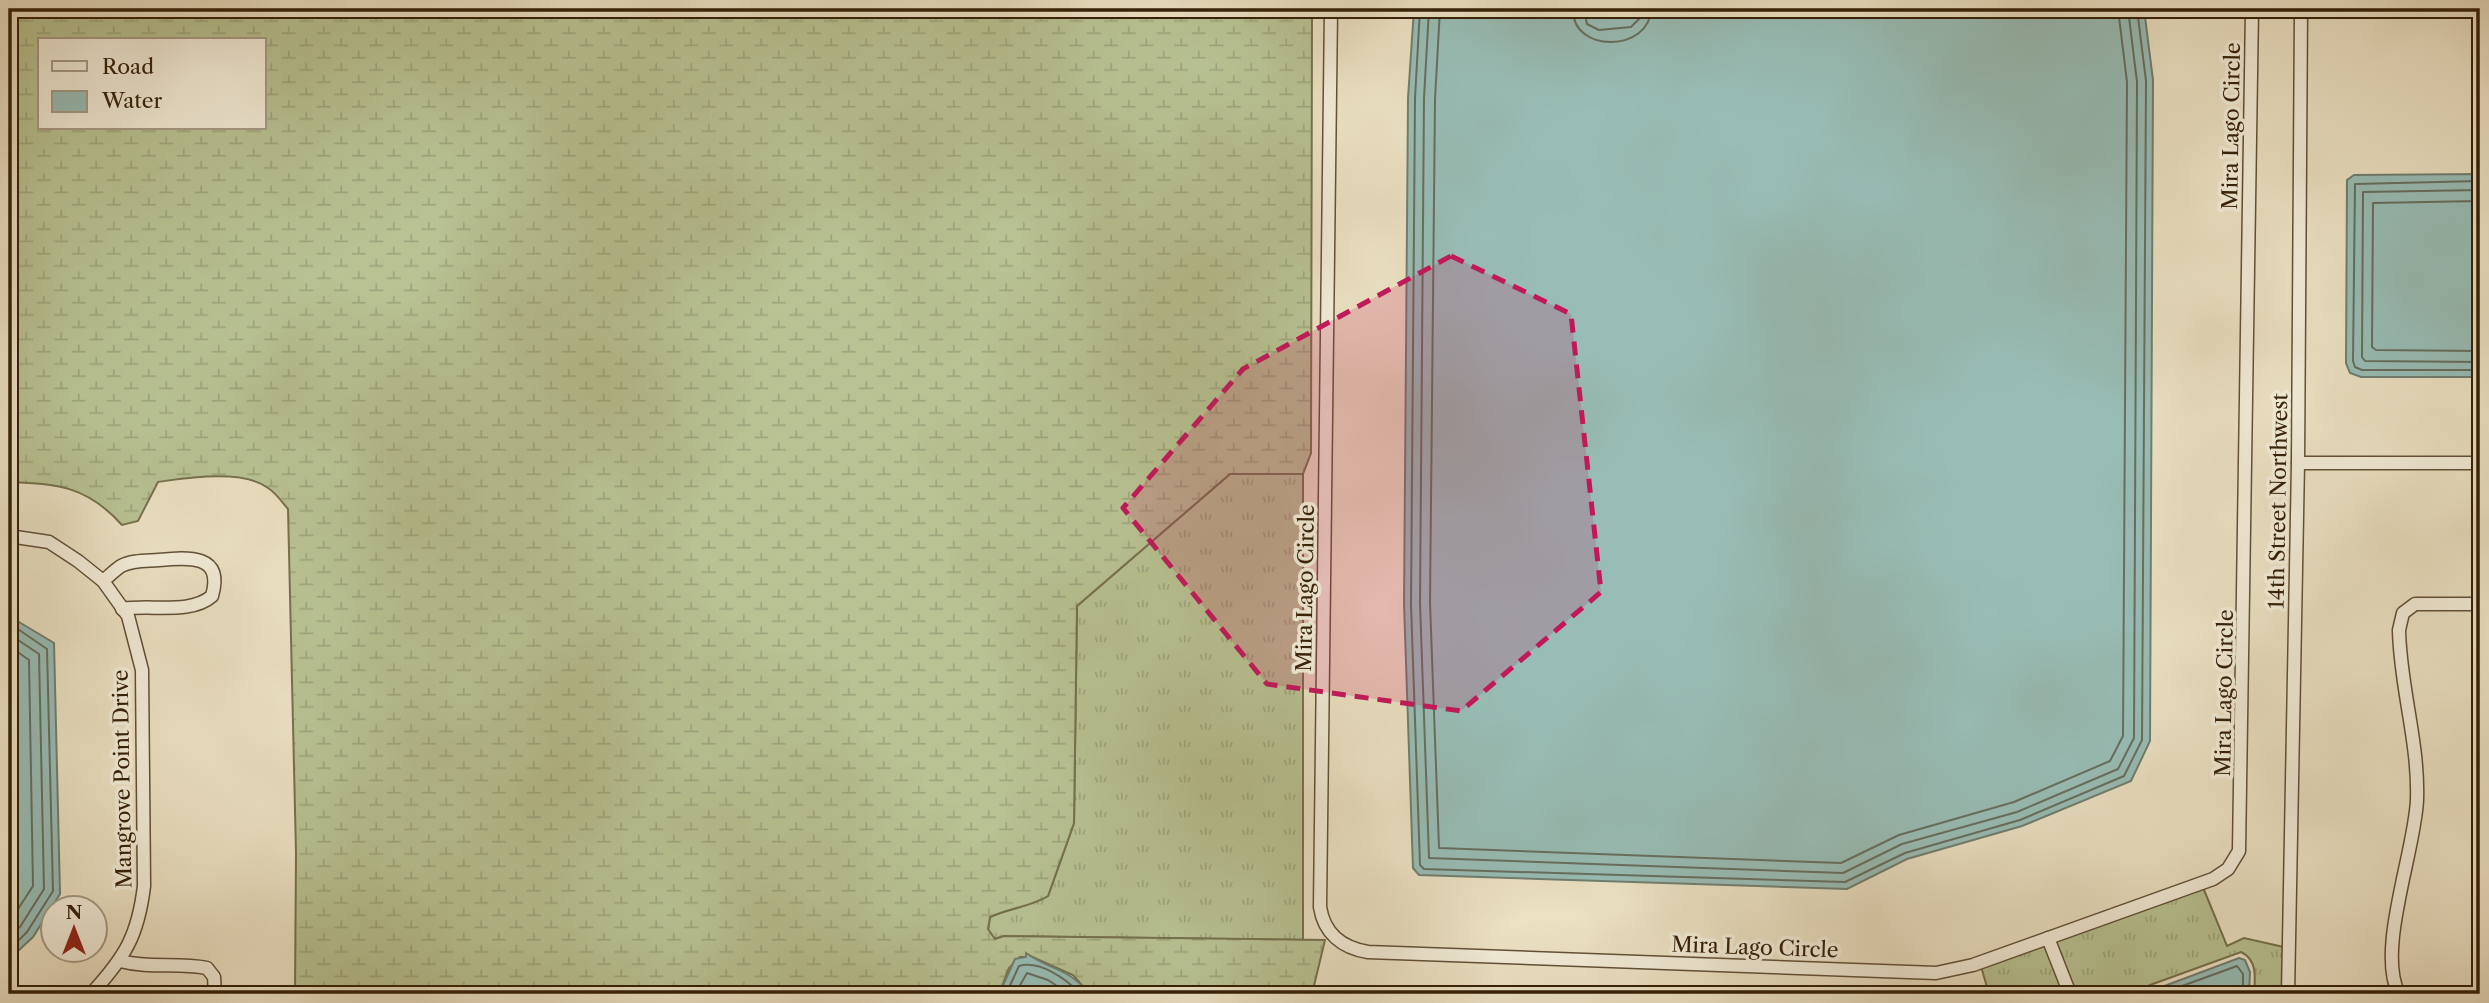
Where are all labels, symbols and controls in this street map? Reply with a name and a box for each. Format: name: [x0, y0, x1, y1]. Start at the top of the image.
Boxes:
legend: [38, 38, 266, 130]
street label: Mira Lago Circle: [2217, 42, 2245, 210]
text: Road: [102, 54, 154, 79]
text: Water: [101, 88, 162, 113]
street label: 14th Street Northwest: [2264, 392, 2292, 609]
street label: Mira Lago Circle: [1291, 504, 1319, 672]
street label: Mira Lago Circle: [2210, 609, 2238, 777]
street label: Mangrove Point Drive: [108, 669, 136, 889]
north arrow: [38, 894, 108, 964]
text: N: [66, 901, 82, 924]
street label: Mira Lago Circle: [1671, 932, 1839, 962]

